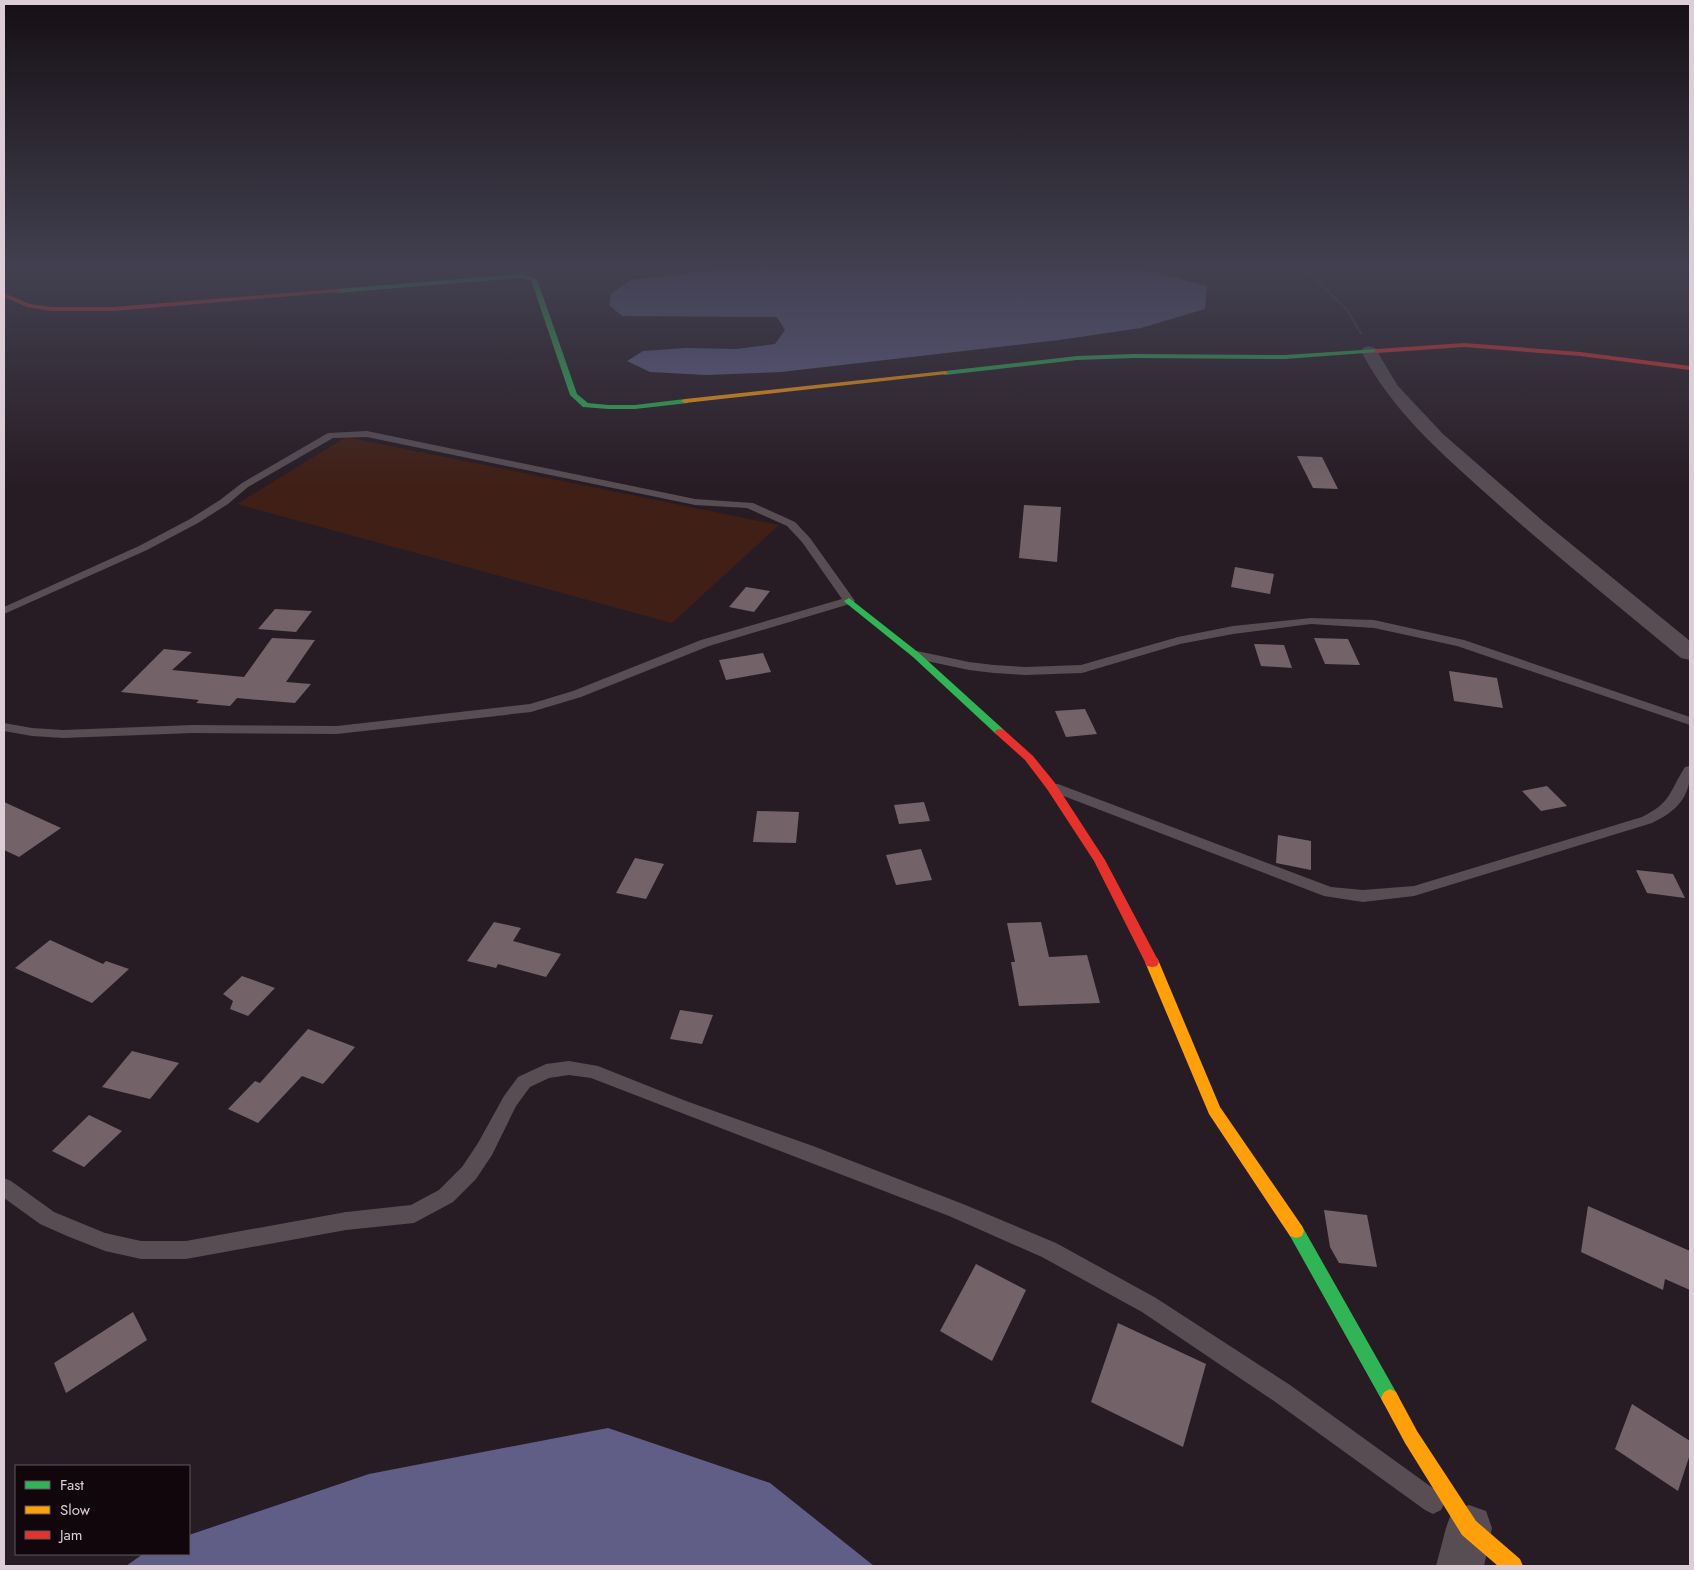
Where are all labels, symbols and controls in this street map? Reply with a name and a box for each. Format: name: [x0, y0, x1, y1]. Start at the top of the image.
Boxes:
legend: [15, 1465, 190, 1555]
text: Fast: [60, 1474, 84, 1496]
text: Slow: [60, 1499, 91, 1521]
text: Jam: [58, 1524, 83, 1546]

